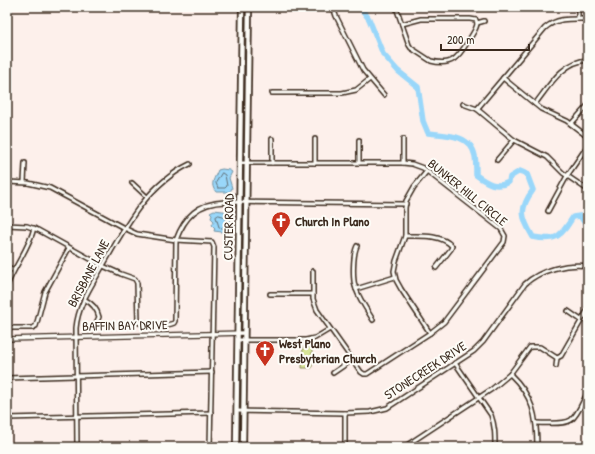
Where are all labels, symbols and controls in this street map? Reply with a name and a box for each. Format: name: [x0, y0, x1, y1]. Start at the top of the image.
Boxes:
scale bar: [441, 26, 529, 52]
text: 200 m: [447, 31, 474, 48]
street label: BUNKER HILL CIRCLE: [424, 154, 512, 230]
street label: CUSTER ROAD: [218, 193, 238, 260]
church icon: Church In Plano: [270, 210, 292, 238]
place label: Church In Plano: [295, 212, 370, 230]
street label: BRISBANE LANE: [63, 236, 113, 310]
street label: BAFFIN BAY DRIVE: [82, 315, 168, 335]
place label: West Plano Presbyterian Church: [279, 334, 377, 368]
street label: STONECREEK DRIVE: [380, 337, 470, 403]
church icon: West Plano Presbyterian Church: [254, 339, 276, 367]

